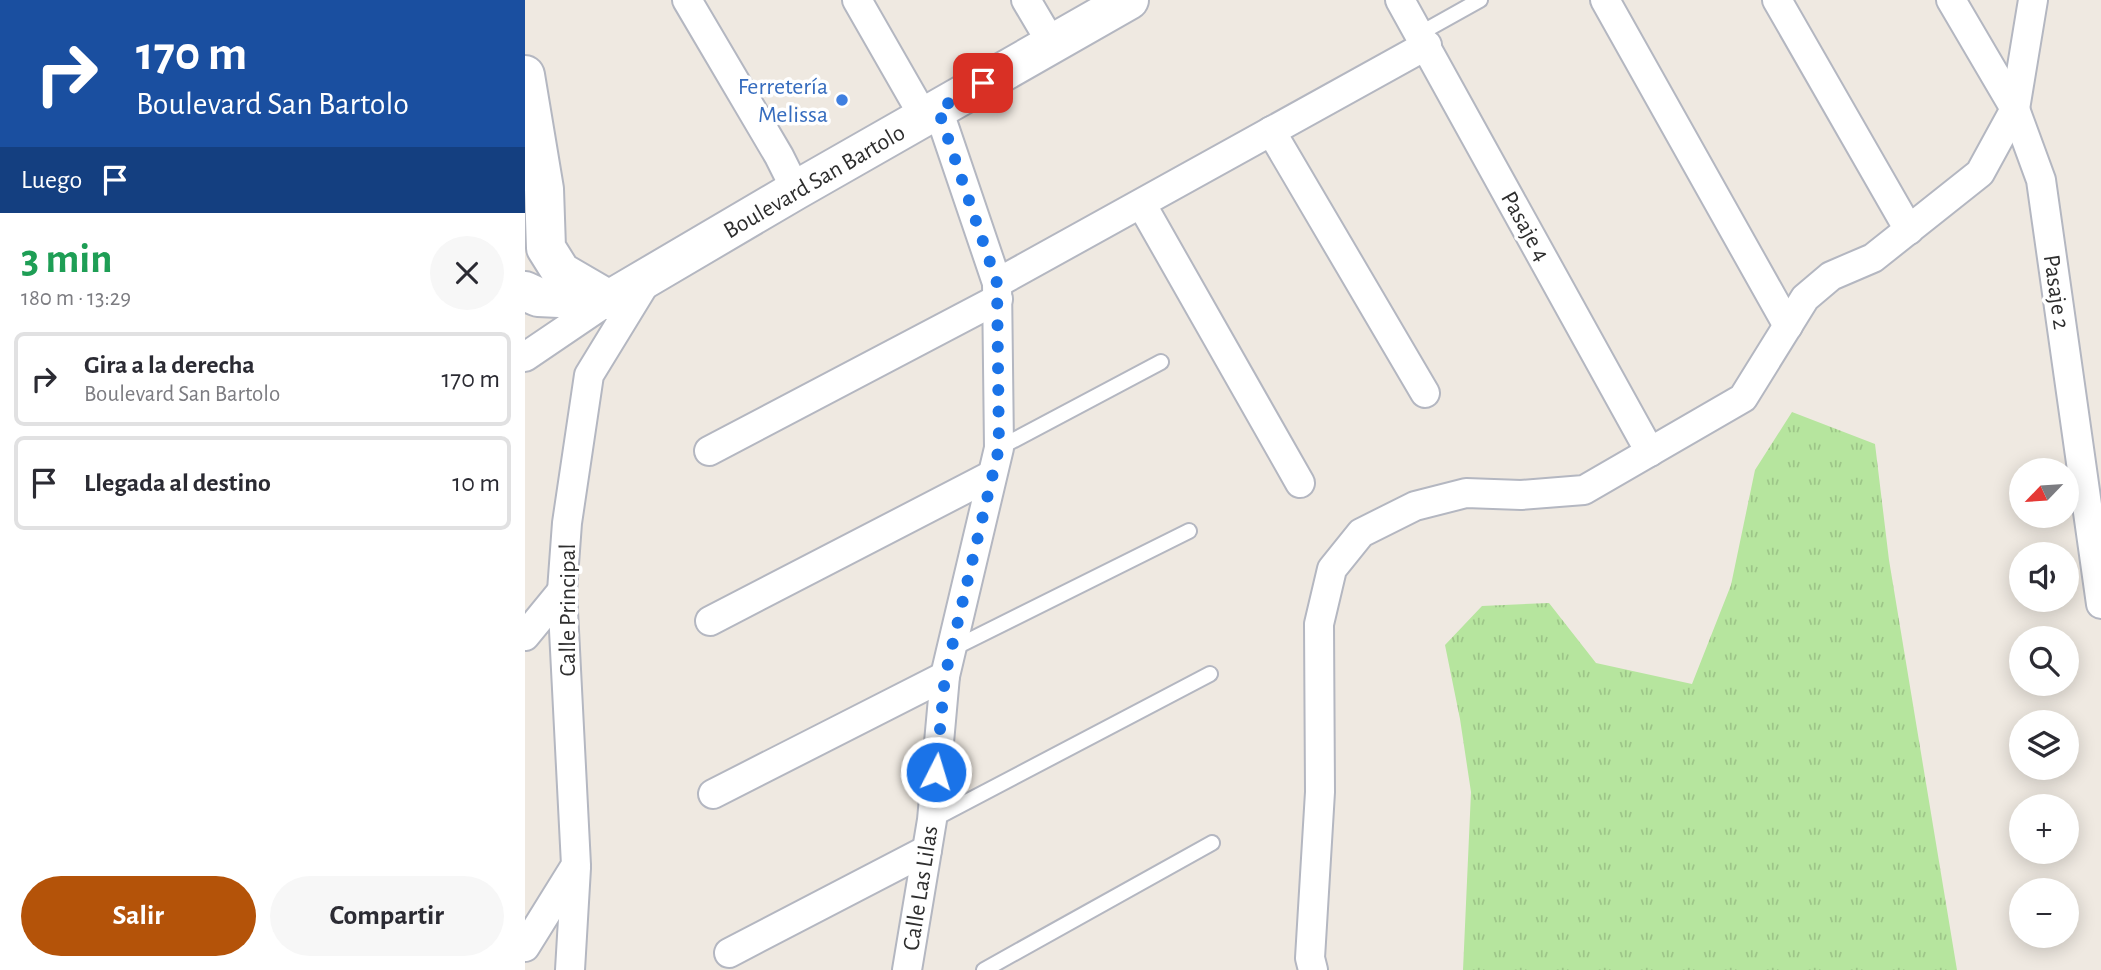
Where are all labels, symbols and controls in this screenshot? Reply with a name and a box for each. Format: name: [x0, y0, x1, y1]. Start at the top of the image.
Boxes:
icon: right: [21, 28, 112, 119]
text: 170 m: [136, 30, 247, 79]
pin: [953, 53, 1013, 113]
icon: arrive: [964, 64, 1002, 102]
place label: Ferretería Melissa: [738, 75, 828, 127]
text: Boulevard San Bartolo: [136, 88, 409, 120]
marker: Ferretería Melissa: [834, 92, 850, 108]
street label: Boulevard San Bartolo: [720, 120, 909, 243]
icon: arrive: [96, 161, 134, 199]
text: Luego: [21, 167, 82, 193]
street label: Pasaje 4: [1496, 187, 1554, 265]
button: close: [430, 236, 504, 310]
text: 3 min: [21, 238, 113, 280]
street label: Pasaje 2: [2039, 253, 2073, 331]
text: 180 m · 13:29: [21, 287, 131, 310]
text: Gira a la derecha: [84, 352, 255, 378]
icon: right: [25, 360, 63, 398]
text: 170 m: [441, 366, 500, 392]
text: Boulevard San Bartolo: [84, 383, 280, 406]
north arrow: [2009, 458, 2079, 528]
map controls: [2009, 458, 2079, 948]
icon: arrive: [25, 464, 63, 502]
text: Llegada al destino: [84, 470, 271, 496]
text: 10 m: [452, 470, 500, 496]
button: sound: [2009, 542, 2079, 612]
street label: Calle Principal: [556, 544, 580, 676]
button: search: [2009, 626, 2079, 696]
button: layers: [2009, 710, 2079, 780]
position arrow: [899, 735, 973, 809]
button: +: [2009, 794, 2079, 864]
street label: Calle Las Lilas: [899, 824, 943, 952]
button: Salir: [21, 876, 256, 956]
button: Compartir: [270, 876, 504, 956]
button: −: [2009, 878, 2079, 948]

